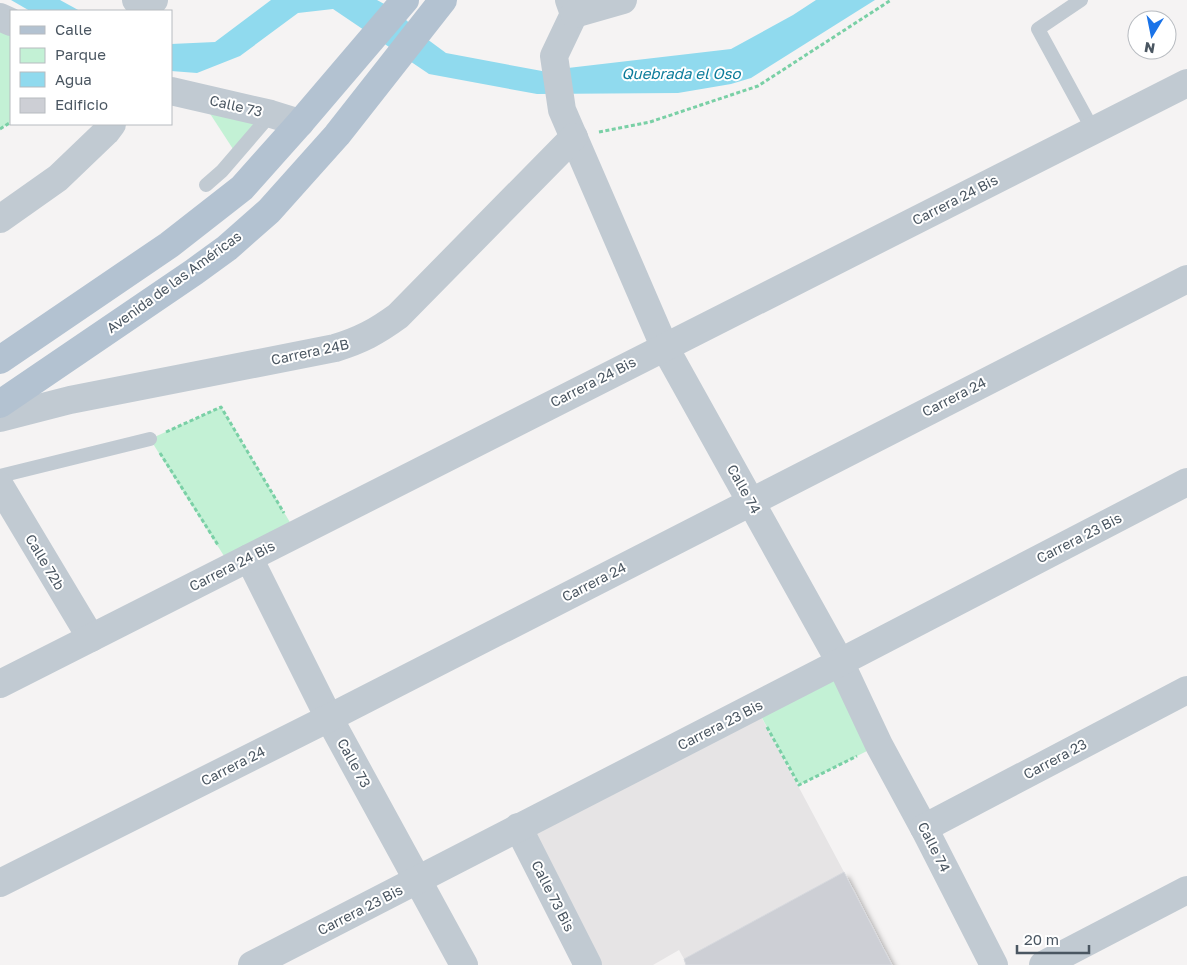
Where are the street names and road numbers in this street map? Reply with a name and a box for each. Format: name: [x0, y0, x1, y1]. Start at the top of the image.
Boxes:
street label: Calle 73: [208, 91, 264, 120]
street label: Carrera 24 Bis: [909, 171, 1000, 228]
street label: Avenida de las Américas: [103, 227, 244, 336]
street label: Carrera 24B: [269, 335, 350, 368]
street label: Carrera 24 Bis: [547, 353, 638, 410]
street label: Carrera 24: [919, 373, 989, 420]
street label: Calle 74: [724, 461, 765, 516]
street label: Carrera 23 Bis: [1033, 509, 1124, 566]
street label: Calle 72b: [22, 531, 69, 593]
street label: Carrera 24 Bis: [186, 537, 277, 594]
street label: Carrera 24: [559, 558, 629, 605]
street label: Carrera 23 Bis: [674, 696, 765, 753]
street label: Calle 73: [334, 735, 375, 790]
street label: Carrera 23: [1020, 735, 1089, 782]
street label: Carrera 24: [198, 742, 268, 789]
street label: Calle 74: [915, 819, 954, 875]
street label: Calle 73 Bis: [528, 857, 579, 934]
street label: Carrera 23 Bis: [314, 881, 405, 938]

